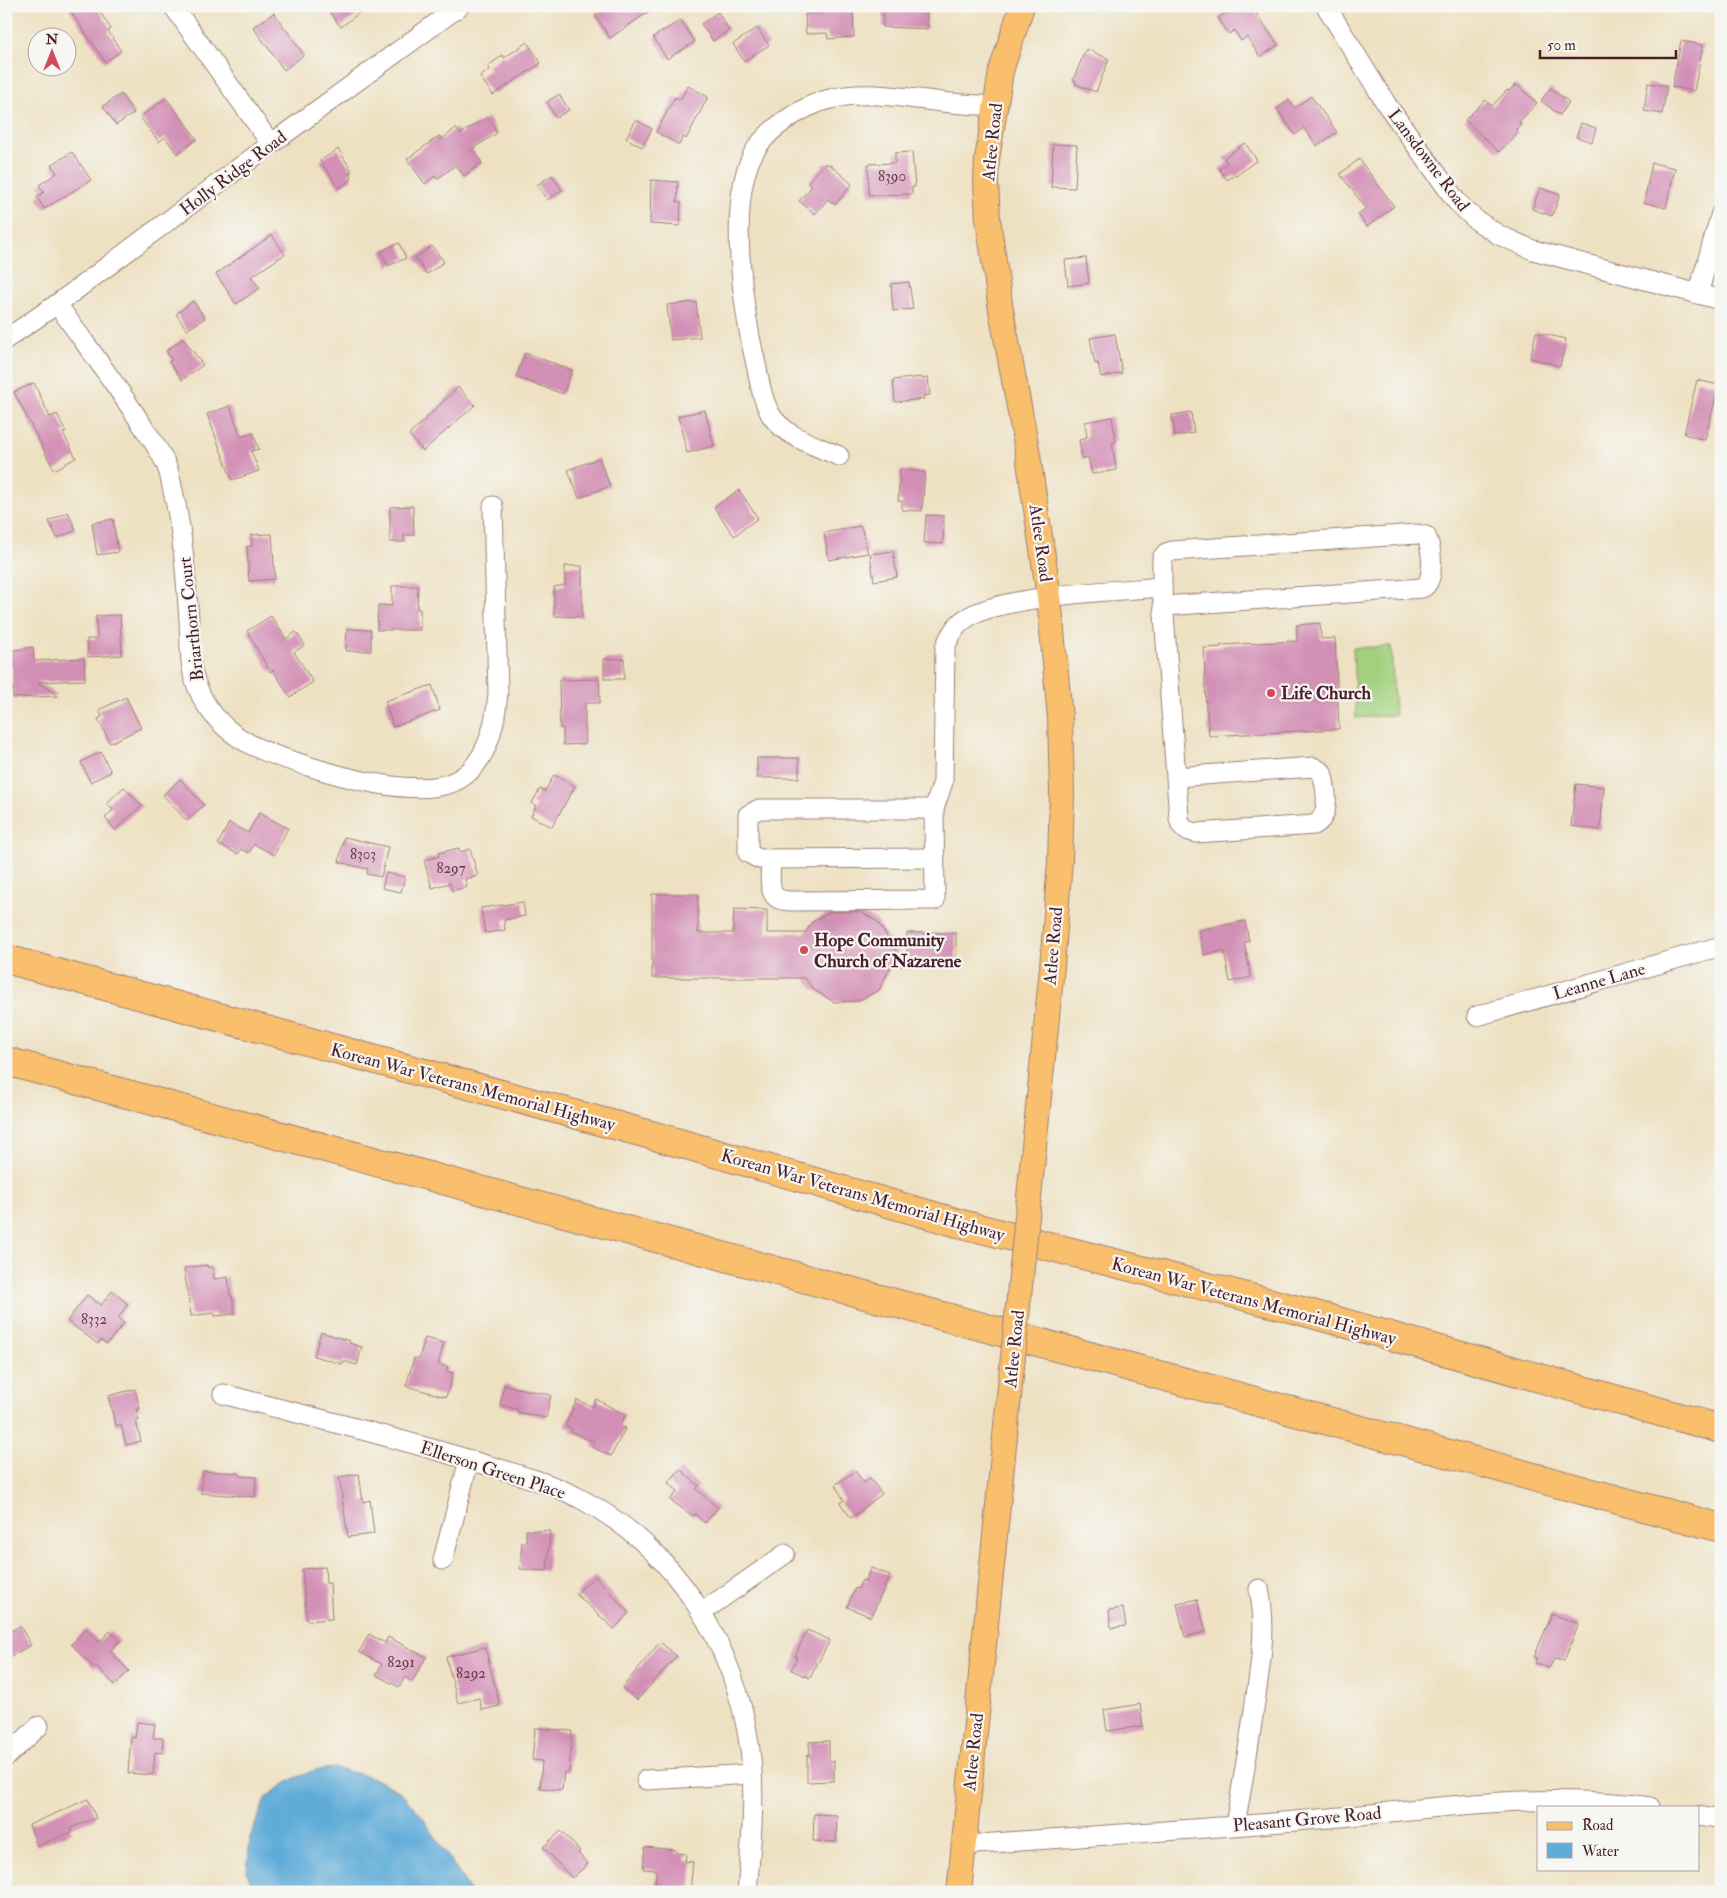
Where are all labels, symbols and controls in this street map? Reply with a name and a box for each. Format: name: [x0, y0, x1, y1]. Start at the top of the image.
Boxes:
north arrow: [28, 28, 78, 78]
scale bar: [1540, 28, 1676, 60]
text: N: [45, 31, 59, 48]
text: 50 m: [1547, 36, 1576, 55]
street label: Atlee Road: [977, 102, 1008, 183]
street label: Lansdowne Road: [1383, 104, 1475, 216]
street label: Holly Ridge Road: [175, 126, 292, 221]
house number: 8390: [878, 167, 906, 186]
street label: Atlee Road: [1024, 502, 1057, 584]
street label: Briarthorn Court: [174, 556, 209, 682]
place label: Life Church: [1281, 682, 1372, 705]
marker: Life Church: [1265, 687, 1277, 699]
house number: 8303: [350, 845, 376, 864]
house number: 8297: [436, 859, 466, 878]
street label: Atlee Road: [1039, 906, 1068, 987]
place label: Hope Community Church of Nazarene: [814, 929, 962, 973]
marker: Hope Community Church of Nazarene: [798, 944, 810, 956]
street label: Leanne Lane: [1550, 957, 1648, 1006]
street label: Korean War Veterans Memorial Highway: [328, 1038, 619, 1137]
street label: Korean War Veterans Memorial Highway: [718, 1144, 1008, 1247]
street label: Korean War Veterans Memorial Highway: [1109, 1252, 1400, 1351]
street label: Atlee Road: [999, 1309, 1030, 1390]
house number: 8332: [81, 1310, 107, 1329]
street label: Ellerson Green Place: [417, 1436, 569, 1505]
house number: 8291: [387, 1653, 415, 1672]
house number: 8292: [456, 1664, 486, 1683]
street label: Atlee Road: [958, 1712, 989, 1793]
street label: Pleasant Grove Road: [1232, 1802, 1382, 1837]
legend: [1537, 1806, 1700, 1870]
text: Road: [1582, 1816, 1614, 1835]
text: Water: [1581, 1842, 1619, 1861]

